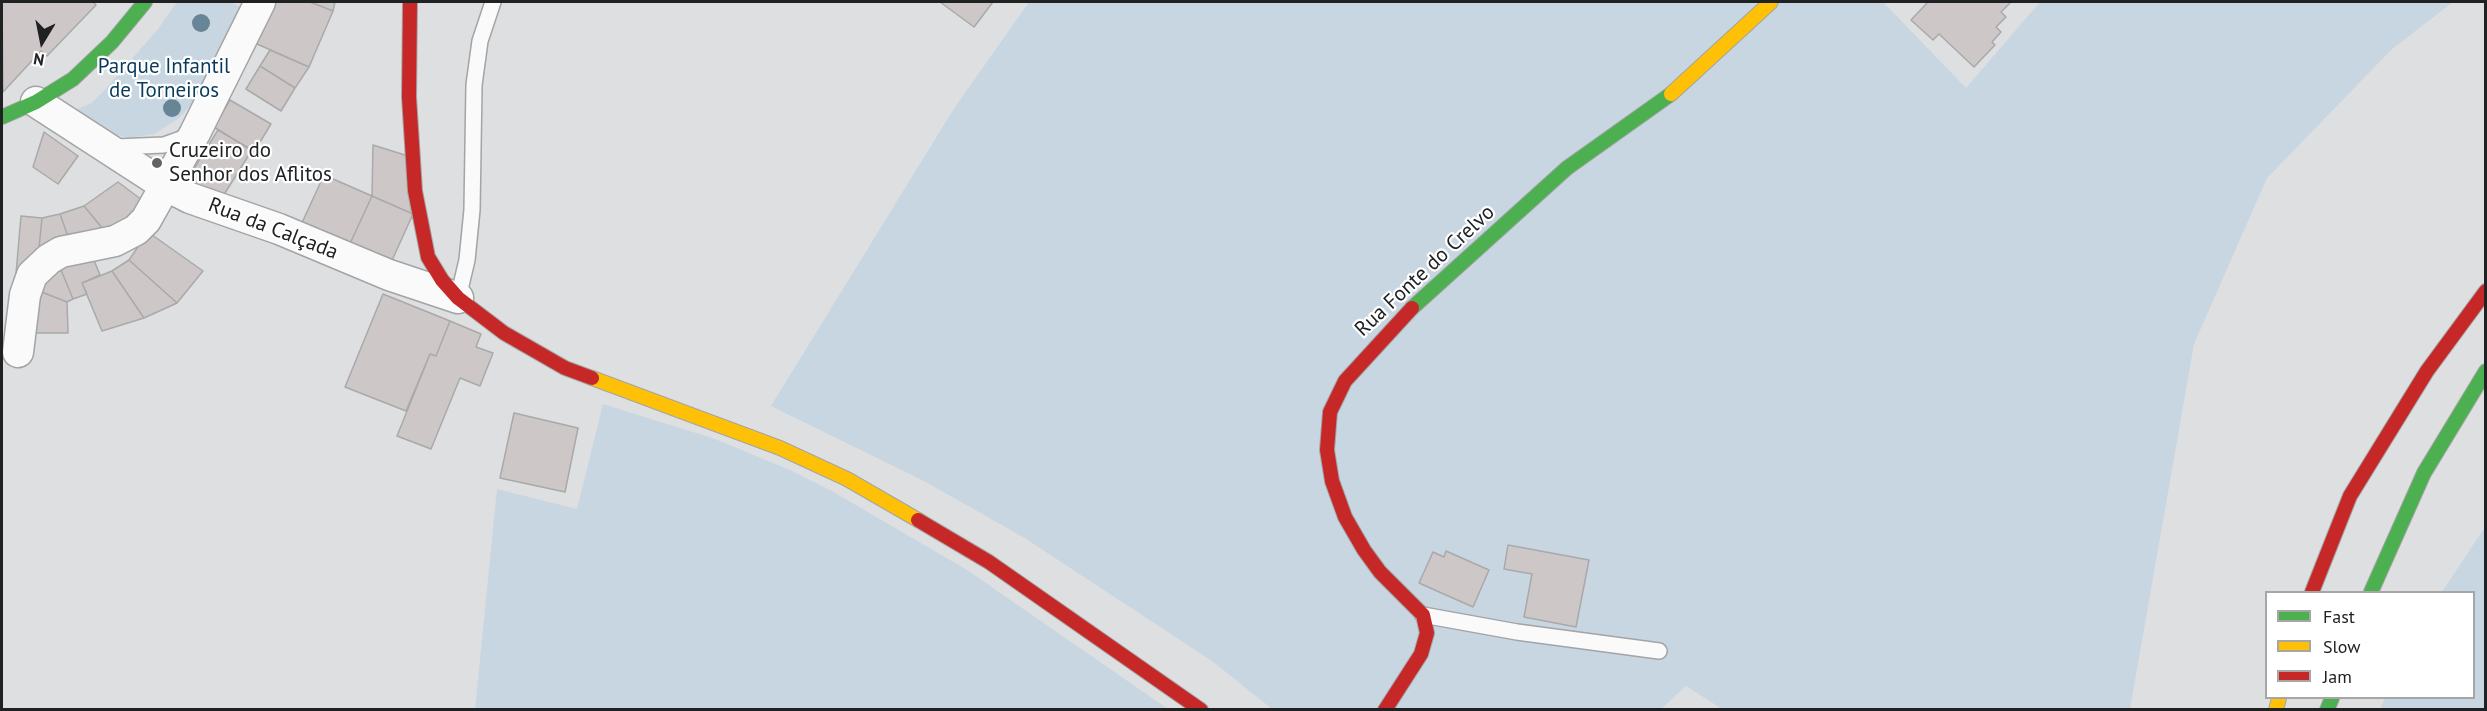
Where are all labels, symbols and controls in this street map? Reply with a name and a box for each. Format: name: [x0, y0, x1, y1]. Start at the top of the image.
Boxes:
north arrow: [12, 12, 72, 72]
text: N: [32, 49, 46, 70]
park label: Parque Infantil de Torneiros: [98, 54, 230, 104]
place label: Cruzeiro do Senhor dos Aflitos: [169, 138, 332, 188]
marker: Cruzeiro do Senhor dos Aflitos: [150, 156, 164, 170]
street label: Rua da Calçada: [205, 193, 341, 265]
street label: Rua Fonte do Crelvo: [1350, 200, 1500, 342]
legend: [2265, 591, 2475, 699]
text: Fast: [2323, 605, 2355, 628]
text: Slow: [2323, 635, 2361, 658]
text: Jam: [2323, 665, 2352, 688]

